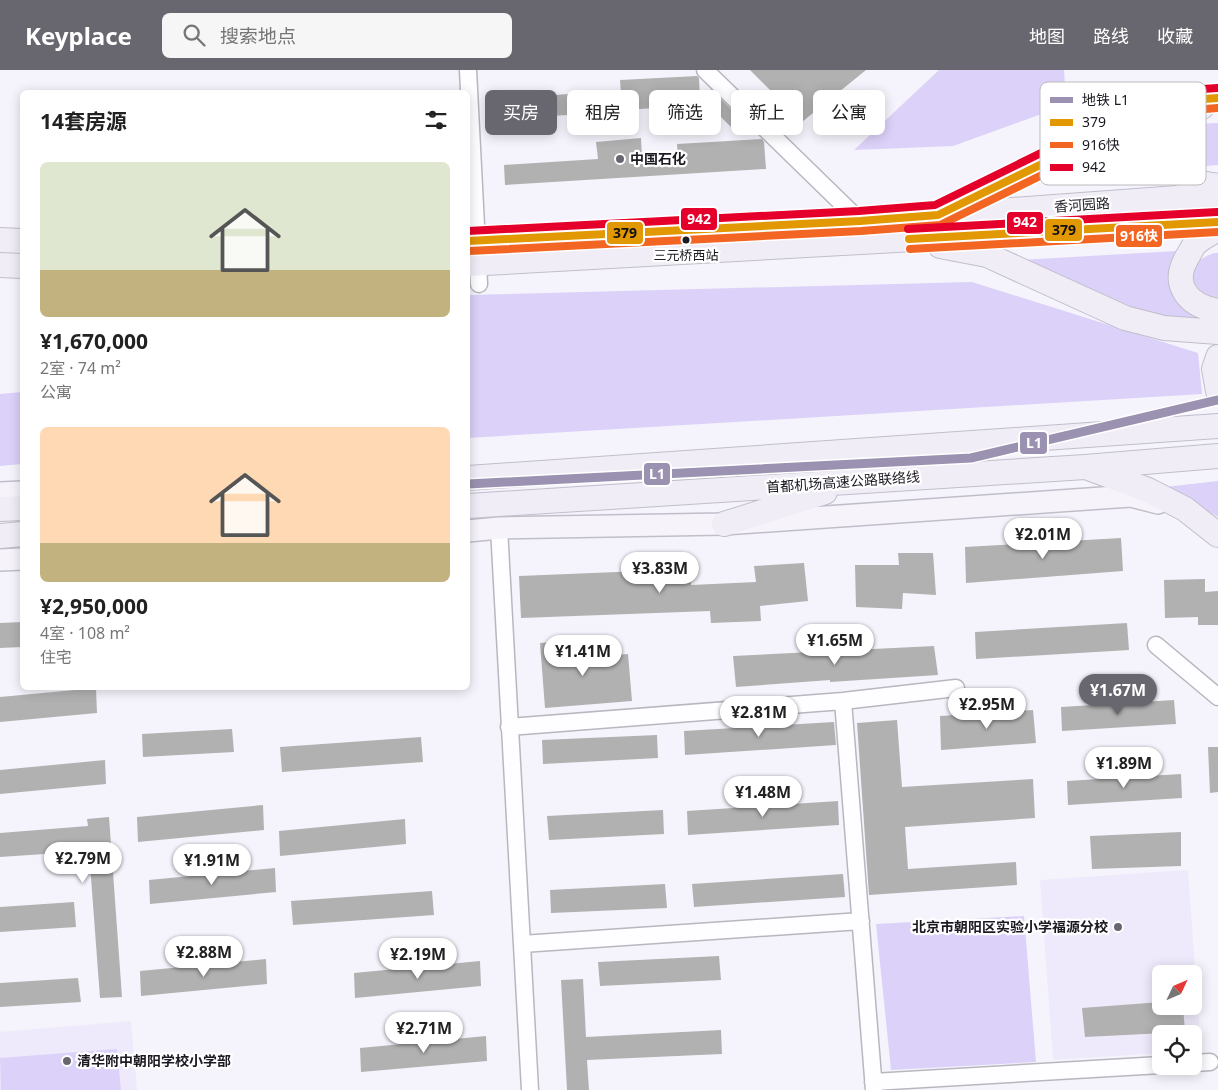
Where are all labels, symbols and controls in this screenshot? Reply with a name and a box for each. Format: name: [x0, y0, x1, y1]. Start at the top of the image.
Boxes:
search box: [162, 13, 512, 58]
text: Keyplace: [25, 19, 132, 52]
icon: search: [180, 21, 208, 49]
text: 搜索地点: [220, 23, 296, 49]
text: 地图: [1029, 24, 1065, 48]
text: 路线: [1093, 24, 1129, 48]
text: 收藏: [1157, 24, 1193, 48]
legend: [1040, 82, 1206, 185]
chip: 买房: [485, 90, 557, 135]
chip: 租房: [567, 90, 639, 135]
chip: 筛选: [649, 90, 721, 135]
chip: 新上: [731, 90, 803, 135]
chip: 公寓: [813, 90, 885, 135]
text: 地铁 L1: [1082, 90, 1129, 109]
icon: filters: [422, 106, 450, 134]
text: 14套房源: [40, 107, 127, 135]
text: 379: [1082, 112, 1106, 131]
text: 916快: [1082, 135, 1120, 154]
place label: 中国石化: [630, 149, 686, 168]
marker: 中国石化: [614, 153, 626, 165]
text: 942: [1082, 157, 1106, 176]
street label: 香河园路: [1053, 193, 1111, 216]
icon: home: [200, 195, 290, 285]
line badge: 942: [680, 207, 718, 231]
text: 942: [687, 209, 711, 228]
line badge: 942: [1006, 211, 1044, 235]
text: 942: [1013, 212, 1037, 231]
line badge: 379: [1044, 218, 1083, 242]
text: 379: [1052, 220, 1076, 239]
line badge: 379: [606, 221, 644, 245]
text: 379: [613, 223, 637, 242]
line badge: 916快: [1115, 224, 1163, 248]
text: 916快: [1120, 226, 1158, 245]
marker: 三元桥西站: [681, 235, 691, 245]
place label: 三元桥西站: [653, 246, 719, 264]
text: ¥1,670,000: [40, 327, 148, 355]
text: 2室 · 74 m²: [40, 357, 121, 379]
text: 公寓: [40, 381, 72, 403]
line badge: L1: [1019, 431, 1048, 455]
text: L1: [1026, 433, 1042, 452]
icon: home: [200, 460, 290, 550]
line badge: L1: [643, 462, 671, 486]
text: L1: [649, 464, 665, 483]
street label: 首都机场高速公路联络线: [765, 467, 920, 496]
pin: ¥2.01M: [1002, 518, 1084, 560]
text: ¥2.01M: [1015, 523, 1071, 545]
pin: ¥3.83M: [619, 552, 701, 594]
text: ¥3.83M: [632, 557, 688, 579]
text: ¥2,950,000: [40, 592, 148, 620]
text: 4室 · 108 m²: [40, 622, 130, 644]
pin: ¥1.65M: [794, 624, 876, 666]
text: ¥1.65M: [807, 629, 863, 651]
pin: ¥1.41M: [542, 634, 624, 677]
text: ¥1.41M: [555, 640, 611, 662]
text: 住宅: [40, 646, 72, 668]
pin: ¥1.67M: [1077, 674, 1159, 716]
text: ¥1.67M: [1090, 679, 1146, 701]
pin: ¥2.95M: [946, 688, 1028, 730]
text: ¥2.95M: [959, 693, 1015, 715]
pin: ¥2.81M: [718, 696, 800, 738]
text: ¥2.81M: [731, 701, 787, 723]
pin: ¥1.89M: [1083, 746, 1165, 789]
text: ¥1.89M: [1096, 752, 1152, 774]
pin: ¥1.48M: [722, 776, 804, 818]
text: ¥1.48M: [735, 781, 791, 803]
pin: ¥2.79M: [42, 842, 124, 884]
pin: ¥1.91M: [171, 844, 253, 886]
text: ¥2.79M: [55, 847, 111, 869]
text: ¥1.91M: [184, 849, 240, 871]
place label: 北京市朝阳区实验小学福源分校: [912, 917, 1108, 936]
marker: 北京市朝阳区实验小学福源分校: [1112, 921, 1124, 933]
pin: ¥2.88M: [163, 936, 245, 978]
pin: ¥2.19M: [377, 938, 459, 980]
text: ¥2.88M: [176, 941, 232, 963]
text: ¥2.19M: [390, 943, 446, 965]
north arrow: [1152, 965, 1202, 1015]
map controls: [1152, 965, 1202, 1075]
pin: ¥2.71M: [383, 1012, 465, 1054]
text: ¥2.71M: [396, 1017, 452, 1039]
button: locate: [1152, 1025, 1202, 1075]
place label: 清华附中朝阳学校小学部: [77, 1051, 231, 1070]
marker: 清华附中朝阳学校小学部: [61, 1055, 73, 1067]

